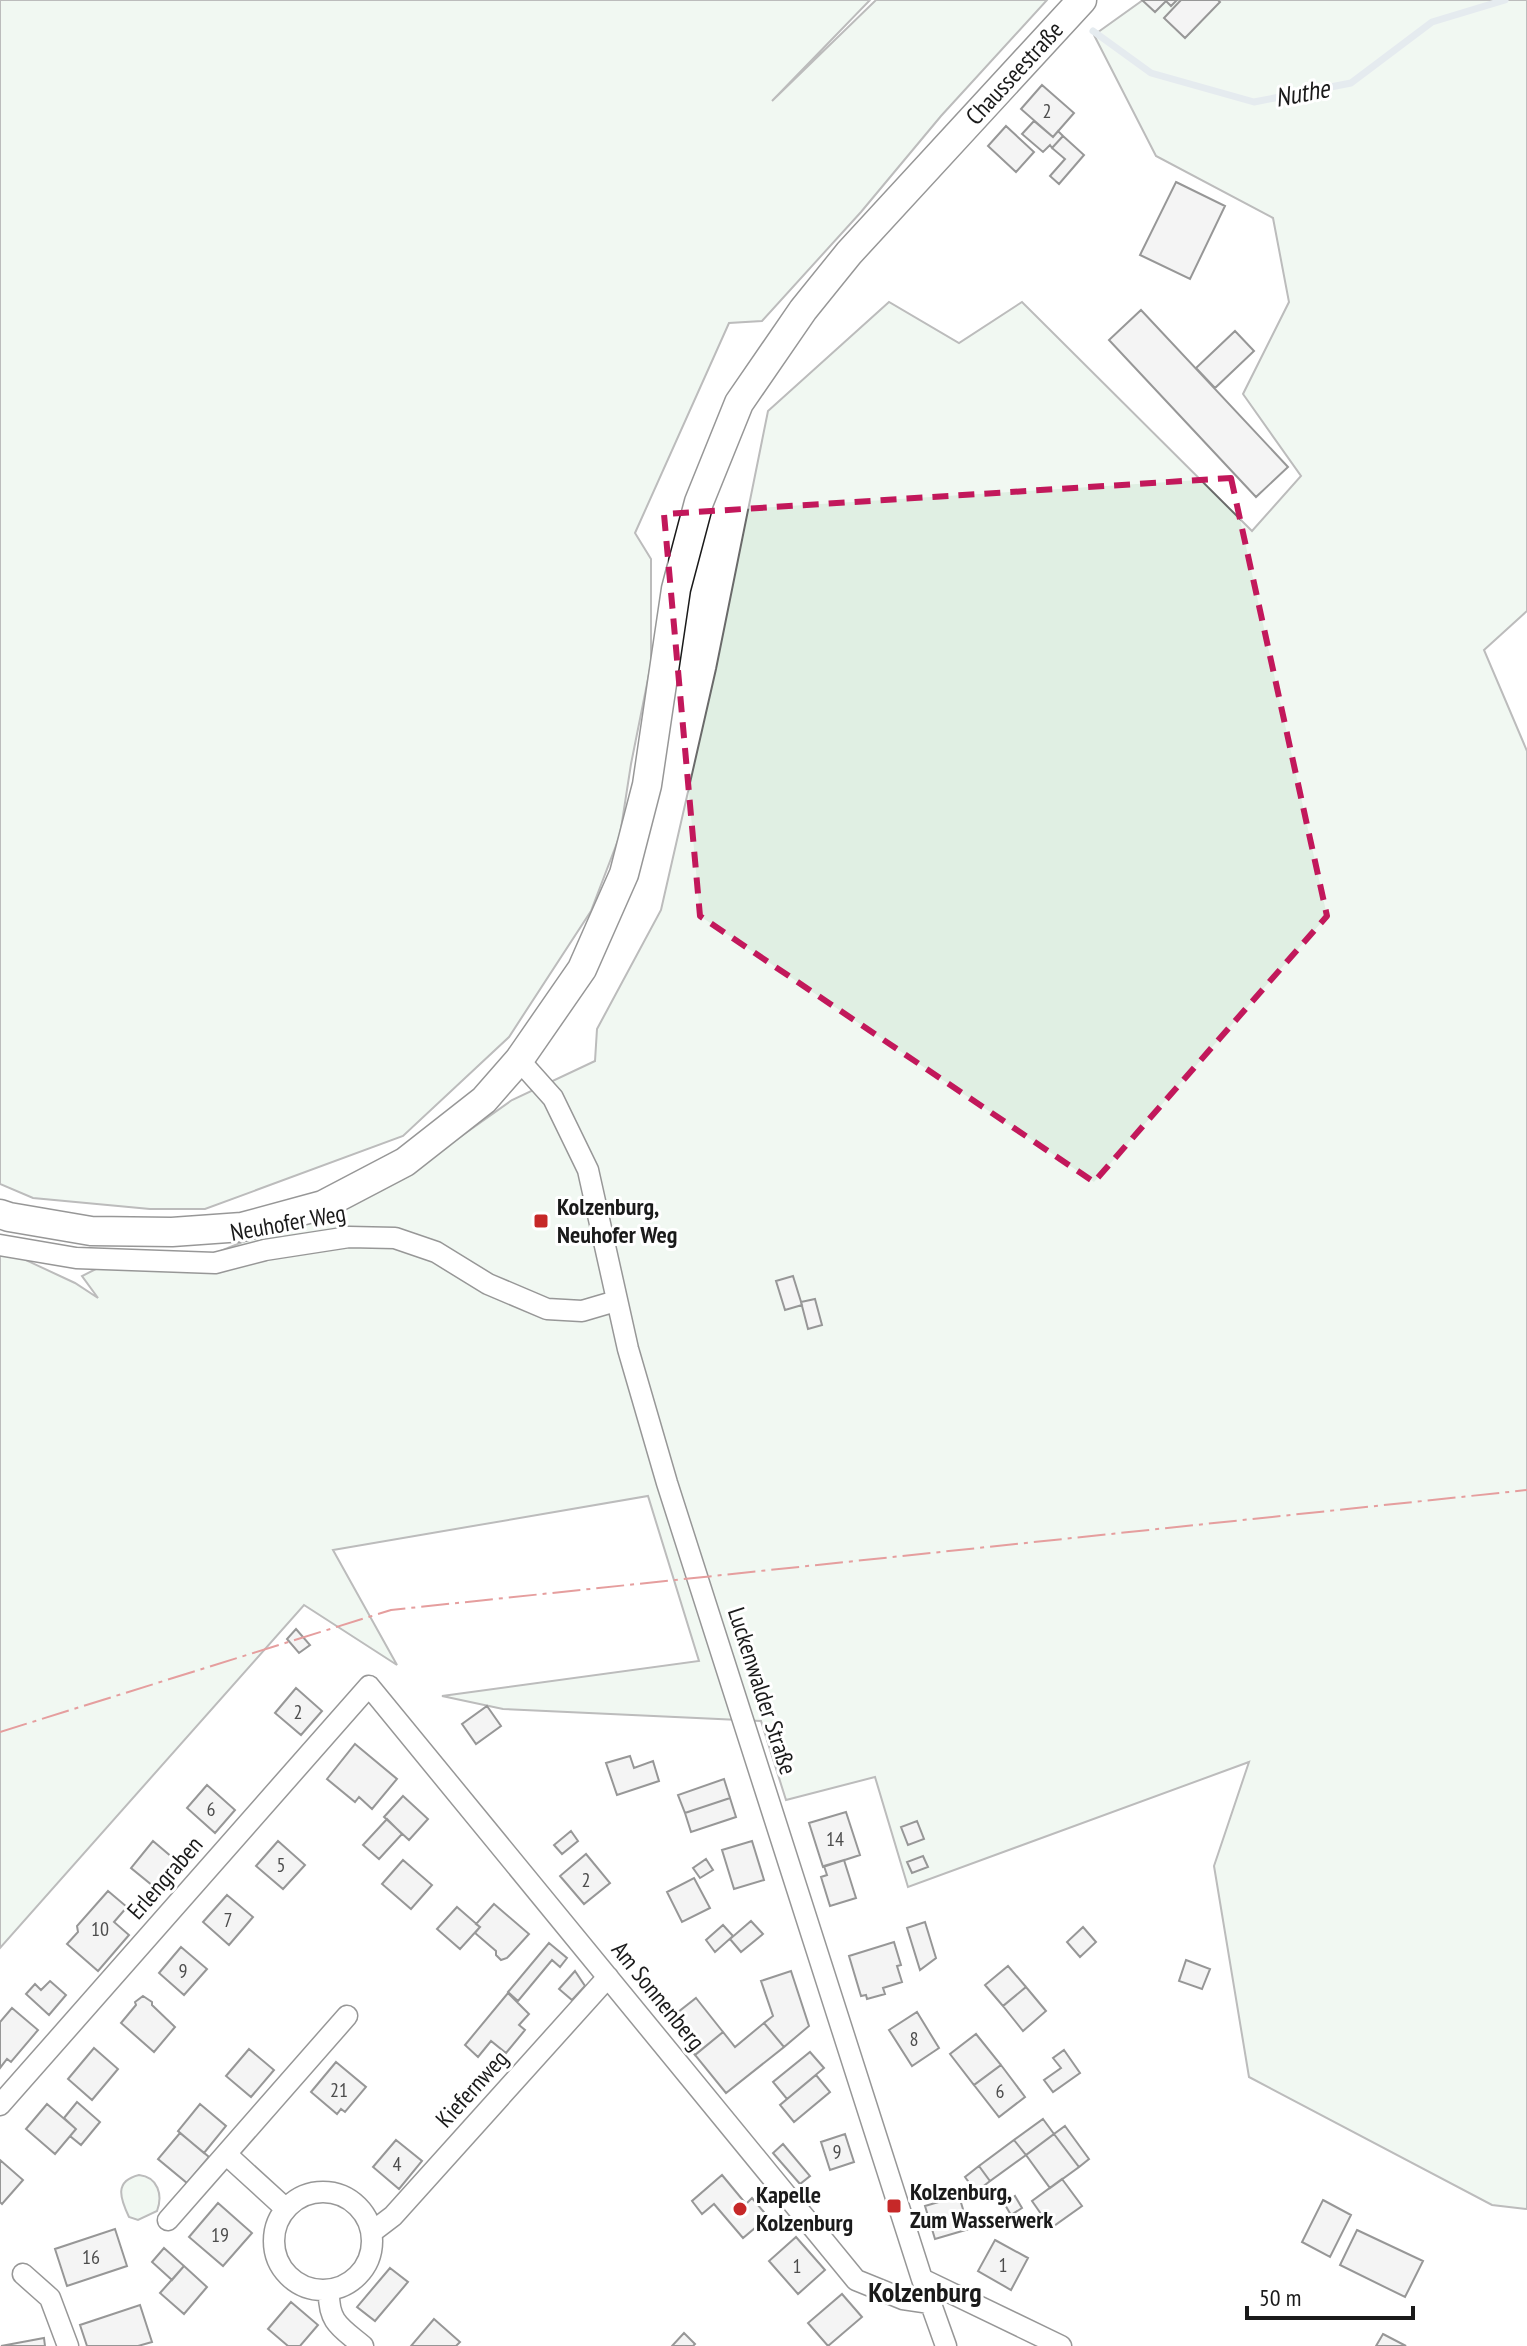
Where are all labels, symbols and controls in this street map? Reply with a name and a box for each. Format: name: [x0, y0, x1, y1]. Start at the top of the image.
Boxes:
street label: Chausseestraße: [959, 14, 1070, 131]
water label: Nuthe: [1272, 71, 1334, 114]
house number: 2: [1043, 98, 1052, 124]
place label: Kolzenburg, Neuhofer Weg: [557, 1191, 677, 1250]
street label: Neuhofer Weg: [228, 1197, 348, 1248]
marker: Kolzenburg, Neuhofer Weg: [532, 1212, 550, 1230]
street label: Luckenwalder Straße: [721, 1603, 804, 1778]
house number: 2: [294, 1699, 303, 1725]
house number: 6: [207, 1796, 216, 1822]
house number: 14: [826, 1826, 844, 1852]
street label: Erlengraben: [120, 1830, 209, 1926]
house number: 5: [277, 1852, 286, 1878]
house number: 2: [582, 1867, 591, 1893]
house number: 7: [224, 1907, 233, 1933]
house number: 10: [91, 1916, 109, 1942]
street label: Am Sonnenberg: [605, 1935, 712, 2057]
house number: 9: [179, 1958, 188, 1984]
house number: 8: [910, 2026, 919, 2052]
street label: Kiefernweg: [429, 2043, 515, 2134]
house number: 21: [330, 2077, 348, 2103]
house number: 6: [996, 2078, 1005, 2104]
house number: 9: [833, 2139, 842, 2165]
house number: 4: [393, 2151, 402, 2177]
place label: Kolzenburg, Zum Wasserwerk: [910, 2176, 1053, 2235]
place label: Kapelle Kolzenburg: [756, 2179, 853, 2238]
marker: Kolzenburg, Zum Wasserwerk: [885, 2197, 903, 2215]
marker: Kapelle Kolzenburg: [731, 2200, 749, 2218]
house number: 19: [211, 2222, 229, 2248]
house number: 16: [82, 2244, 100, 2270]
house number: 1: [999, 2252, 1008, 2278]
house number: 1: [793, 2253, 802, 2279]
scale bar: [1247, 2270, 1413, 2320]
district label: Kolzenburg: [868, 2273, 982, 2310]
text: 50 m: [1259, 2282, 1301, 2313]

